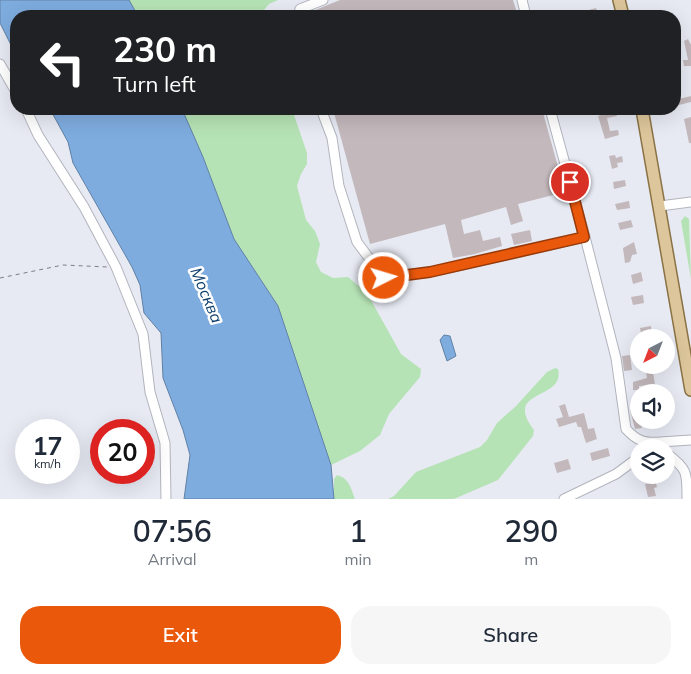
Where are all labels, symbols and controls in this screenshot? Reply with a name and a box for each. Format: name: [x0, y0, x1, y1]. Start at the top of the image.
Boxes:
text: 230 m: [113, 27, 217, 71]
icon: left: [30, 30, 95, 95]
text: Turn left: [113, 70, 196, 98]
pin: [549, 161, 591, 203]
icon: arrive: [556, 168, 584, 196]
position arrow: [357, 251, 409, 303]
water label: Москва: [186, 264, 228, 326]
north arrow: [630, 329, 675, 374]
map controls: [630, 329, 675, 484]
button: sound: [630, 384, 675, 429]
speed limit sign: 20: [90, 419, 155, 484]
text: 17: [32, 430, 63, 461]
button: layers: [630, 439, 675, 484]
text: km/h: [34, 456, 61, 471]
text: 07:56: [133, 512, 212, 550]
text: 1: [349, 512, 367, 550]
text: 290: [504, 512, 558, 550]
text: Arrival: [148, 549, 197, 569]
text: min: [344, 549, 372, 569]
text: m: [524, 549, 538, 569]
button: Exit: [20, 606, 341, 664]
button: Share: [351, 606, 671, 664]

